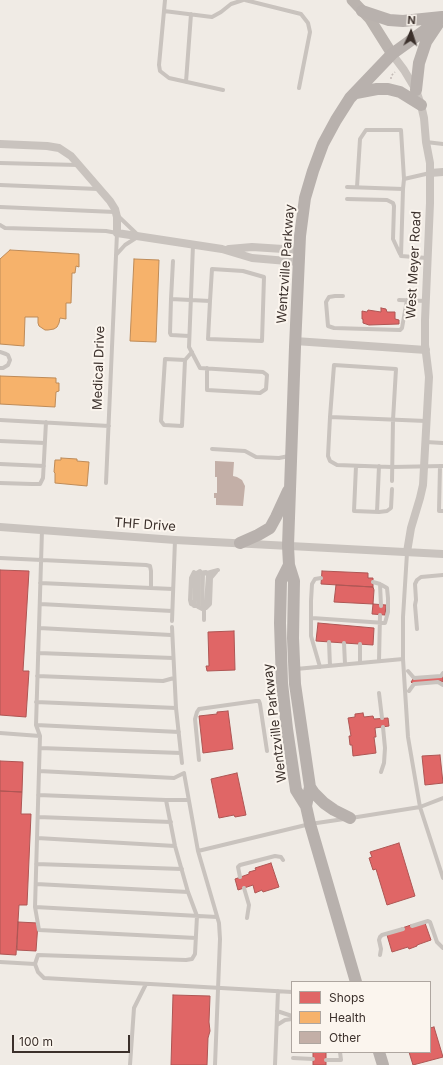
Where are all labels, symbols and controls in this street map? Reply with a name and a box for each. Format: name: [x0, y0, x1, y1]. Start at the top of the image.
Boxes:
north arrow: [391, 12, 431, 52]
text: N: [407, 13, 416, 27]
street label: Wentzville Parkway: [274, 204, 298, 324]
street label: West Meyer Road: [403, 211, 425, 319]
street label: Medical Drive: [90, 326, 108, 410]
street label: THF Drive: [114, 515, 176, 535]
street label: Wentzville Parkway: [260, 663, 290, 783]
legend: [291, 981, 431, 1053]
text: Shops: [329, 990, 365, 1005]
text: Health: [329, 1010, 366, 1025]
scale bar: [14, 1027, 132, 1053]
text: Other: [329, 1030, 361, 1045]
text: 100 m: [19, 1034, 53, 1049]

